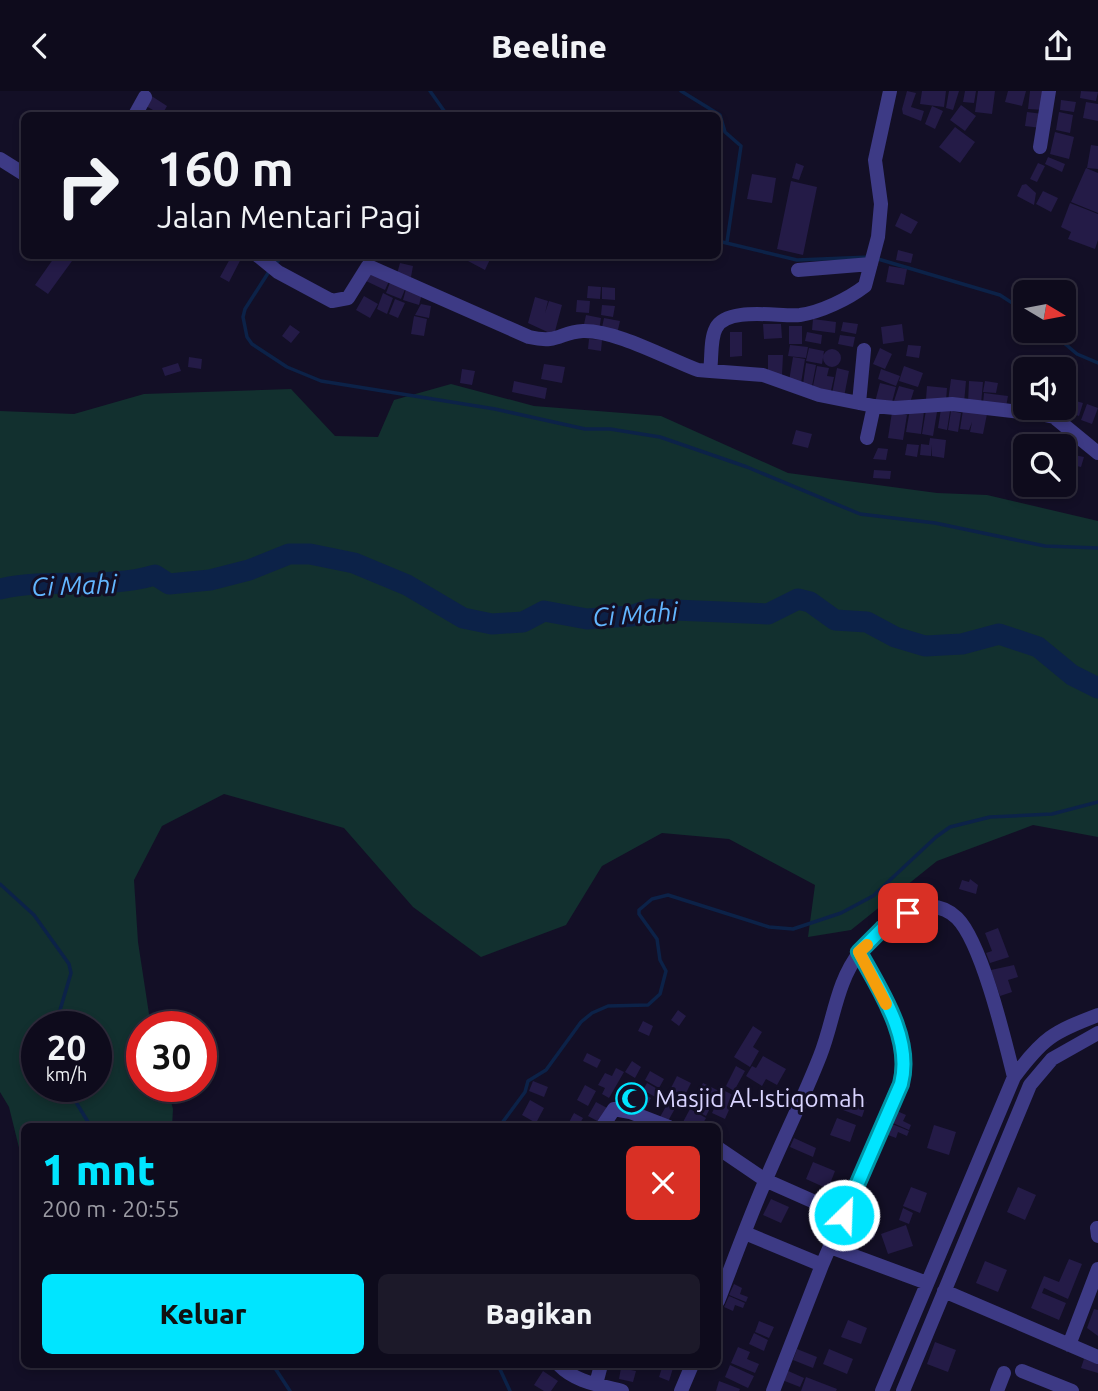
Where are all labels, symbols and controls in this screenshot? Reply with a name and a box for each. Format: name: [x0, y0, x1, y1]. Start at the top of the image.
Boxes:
icon: back: [21, 27, 59, 65]
icon: share: [1039, 27, 1077, 65]
text: Beeline: [491, 28, 607, 64]
icon: right: [42, 140, 133, 231]
text: 160 m: [157, 140, 294, 195]
text: Jalan Mentari Pagi: [157, 198, 421, 234]
north arrow: [1013, 280, 1076, 343]
map controls: [1013, 280, 1076, 497]
button: sound: [1013, 357, 1076, 420]
button: search: [1013, 434, 1076, 497]
water label: Ci Mahi: [31, 569, 119, 601]
water label: Ci Mahi: [591, 596, 680, 631]
pin: [878, 883, 938, 943]
icon: arrive: [889, 894, 927, 932]
speed limit sign: 30: [126, 1011, 217, 1102]
text: 20: [47, 1027, 86, 1067]
text: km/h: [46, 1064, 87, 1084]
mosque icon: Masjid Al-Istiqomah: [615, 1081, 649, 1115]
place label: Masjid Al-Istiqomah: [655, 1085, 865, 1112]
text: 1 mnt: [42, 1146, 155, 1193]
button: close: [626, 1146, 700, 1220]
position arrow: [807, 1178, 881, 1252]
text: 200 m · 20:55: [42, 1196, 180, 1221]
button: Keluar: [42, 1274, 364, 1354]
button: Bagikan: [378, 1274, 700, 1354]

